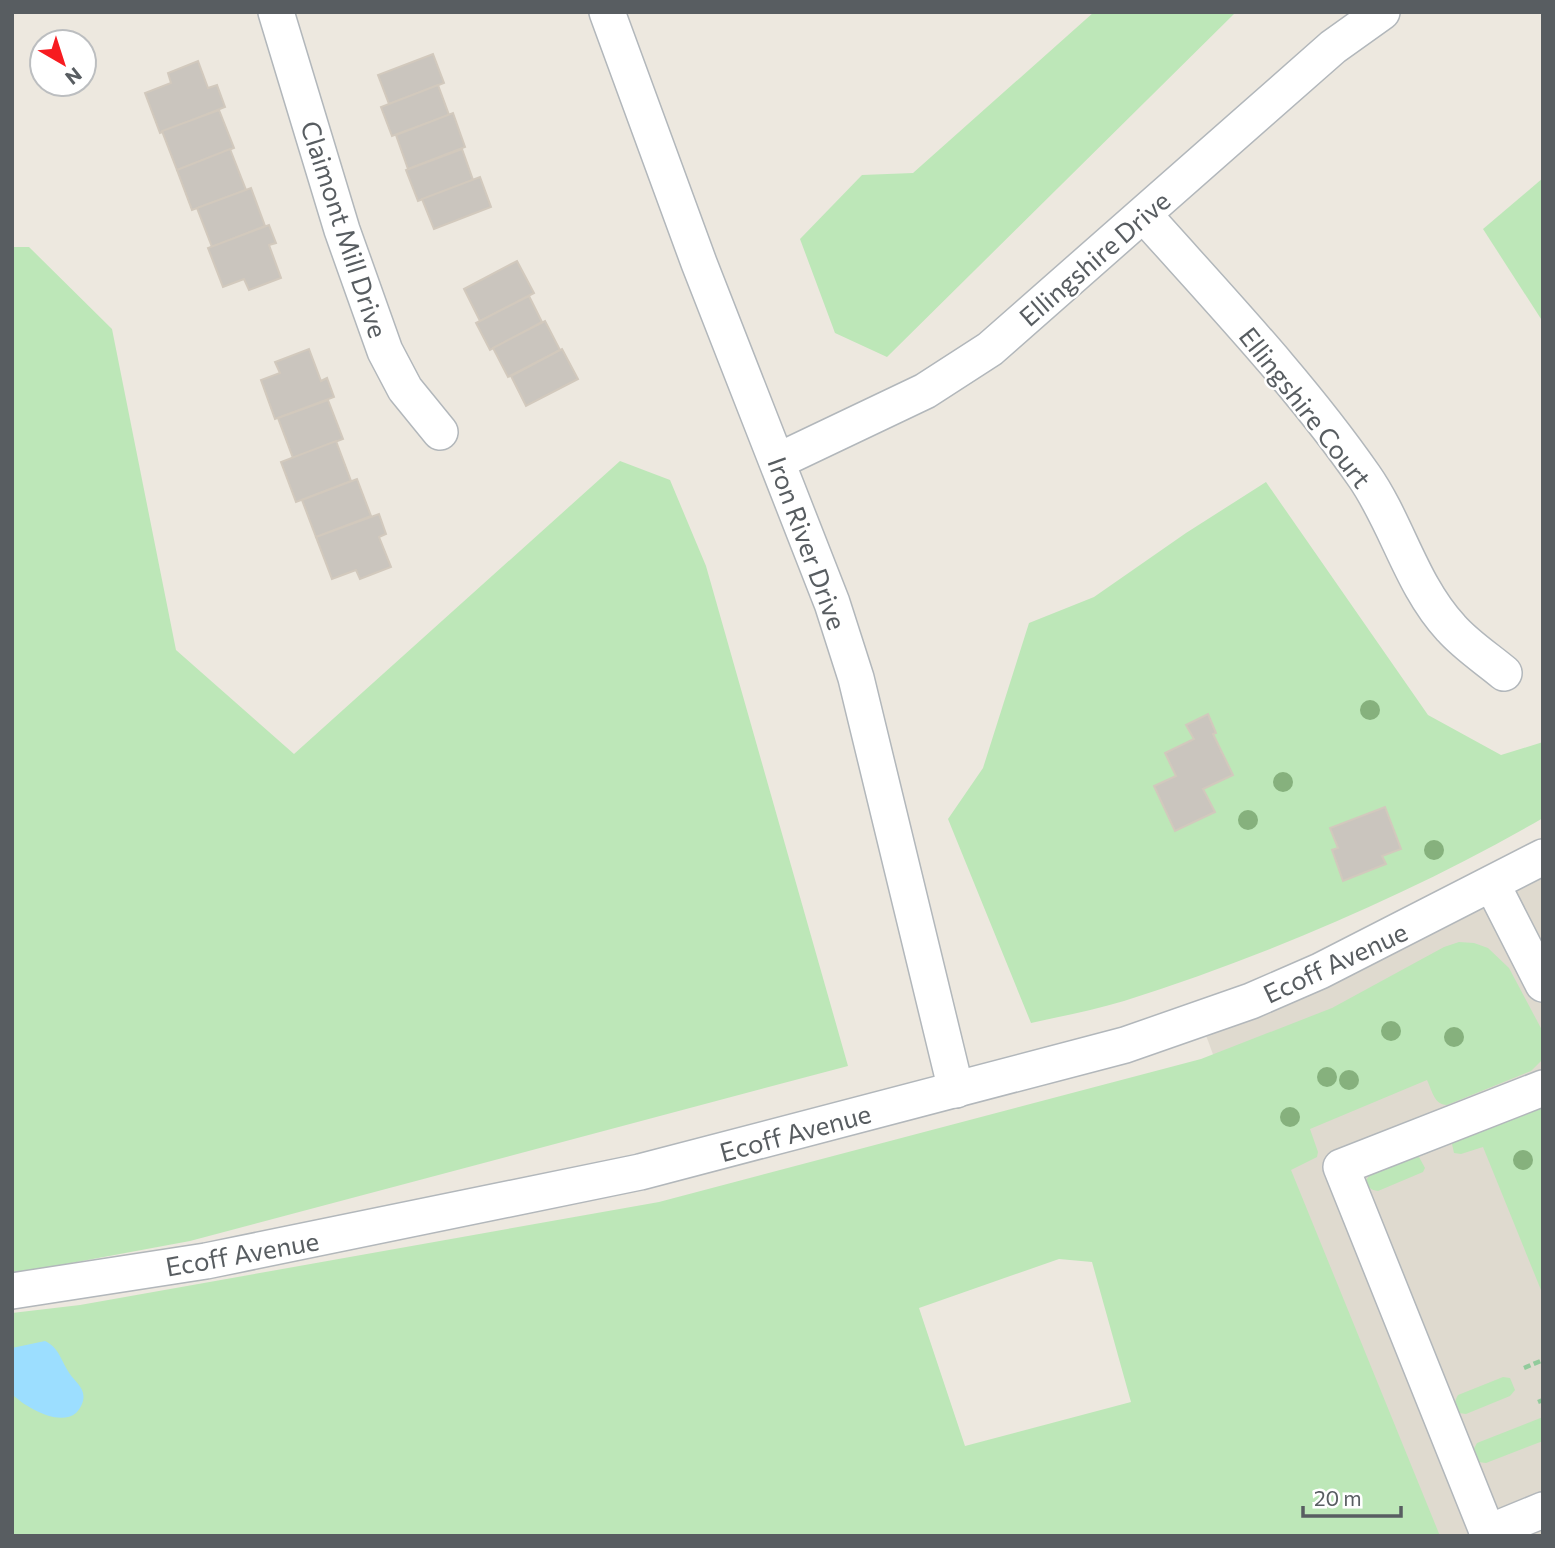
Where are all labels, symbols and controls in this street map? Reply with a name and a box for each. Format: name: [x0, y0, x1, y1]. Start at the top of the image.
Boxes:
north arrow: [28, 28, 98, 98]
text: N: [61, 63, 87, 90]
street label: Claimont Mill Drive: [295, 117, 395, 341]
street label: Ellingshire Drive: [1012, 184, 1176, 332]
street label: Ellingshire Court: [1234, 321, 1378, 493]
street label: Iron River Drive: [762, 452, 854, 634]
street label: Ecoff Avenue: [1258, 915, 1412, 1009]
street label: Ecoff Avenue: [716, 1097, 874, 1167]
street label: Ecoff Avenue: [163, 1224, 321, 1282]
scale bar: [1303, 1474, 1401, 1518]
text: 20 m: [1314, 1485, 1362, 1510]

